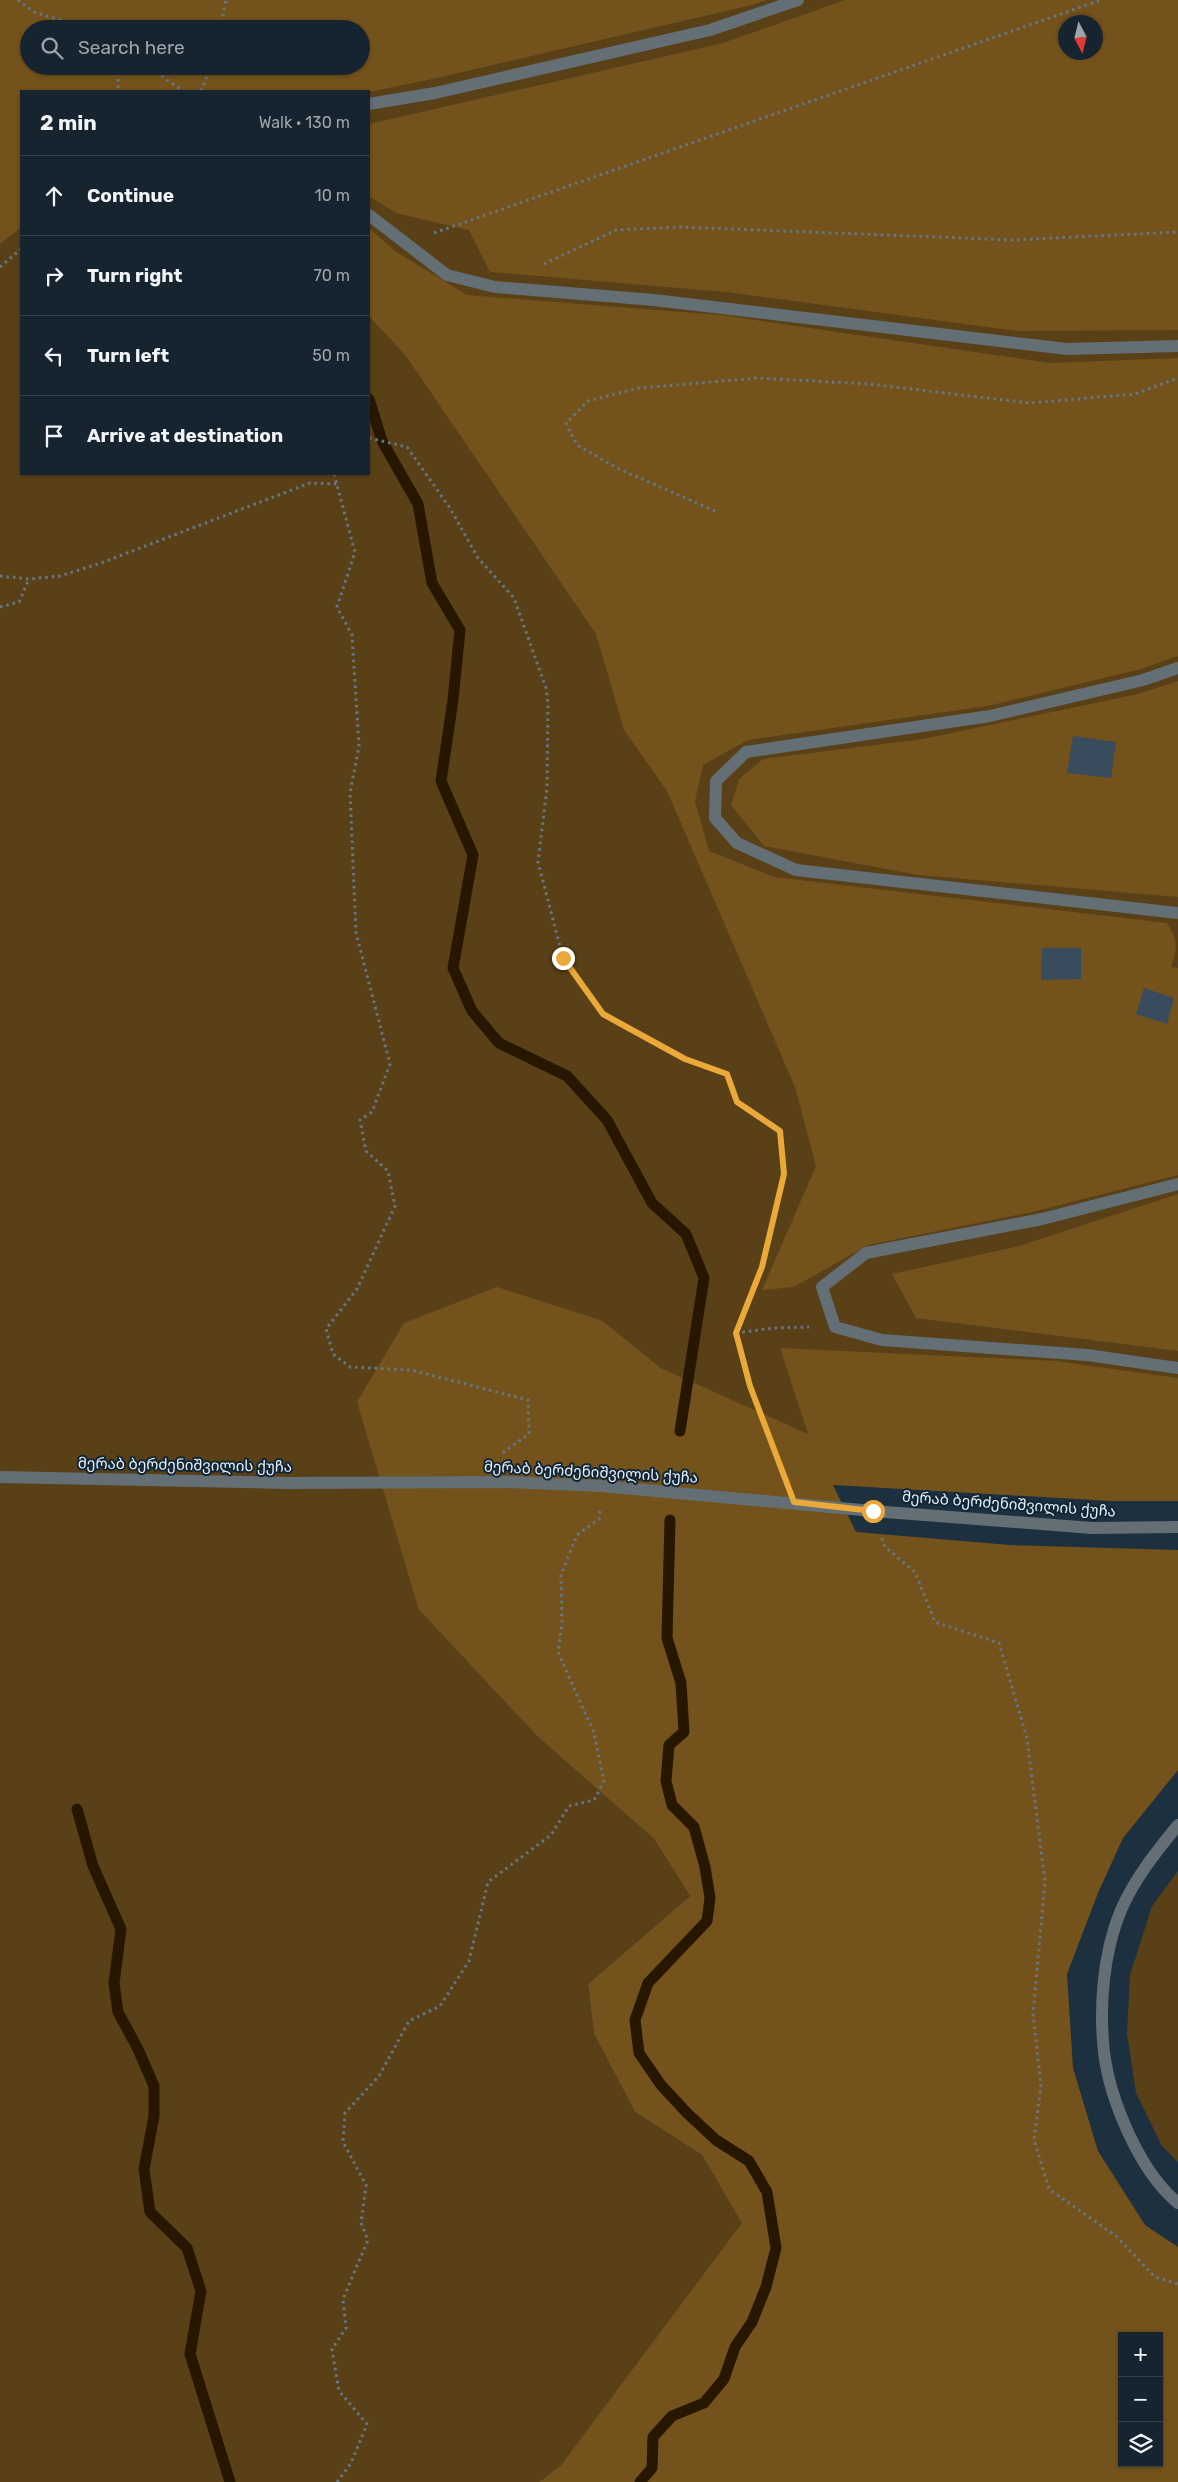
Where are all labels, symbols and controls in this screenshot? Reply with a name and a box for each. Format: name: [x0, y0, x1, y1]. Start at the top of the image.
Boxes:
north arrow: [1058, 15, 1103, 60]
search box: [20, 20, 370, 75]
icon: search: [38, 34, 66, 62]
text: Search here: [78, 36, 185, 59]
text: 2 min: [40, 110, 97, 135]
text: Walk · 130 m: [259, 113, 350, 132]
icon: ahead: [40, 182, 68, 210]
text: Continue: [87, 184, 174, 207]
text: 10 m: [315, 186, 350, 205]
icon: right: [40, 262, 68, 290]
text: Turn right: [87, 264, 182, 287]
text: 70 m: [313, 266, 350, 285]
icon: left: [40, 342, 68, 370]
text: Turn left: [87, 344, 169, 367]
text: 50 m: [312, 346, 350, 365]
icon: arrive: [40, 422, 68, 450]
text: Arrive at destination: [87, 424, 283, 447]
route end: [552, 947, 575, 970]
street label: მერაბ ბერძენიშვილის ქუჩა: [78, 1454, 292, 1476]
street label: მერაბ ბერძენიშვილის ქუჩა: [484, 1457, 698, 1487]
street label: მერაბ ბერძენიშვილის ქუჩა: [902, 1488, 1116, 1520]
route start: [862, 1500, 885, 1523]
map controls: [1118, 2332, 1163, 2467]
button: +: [1118, 2332, 1163, 2377]
button: −: [1118, 2377, 1163, 2422]
button: layers: [1118, 2422, 1163, 2467]

